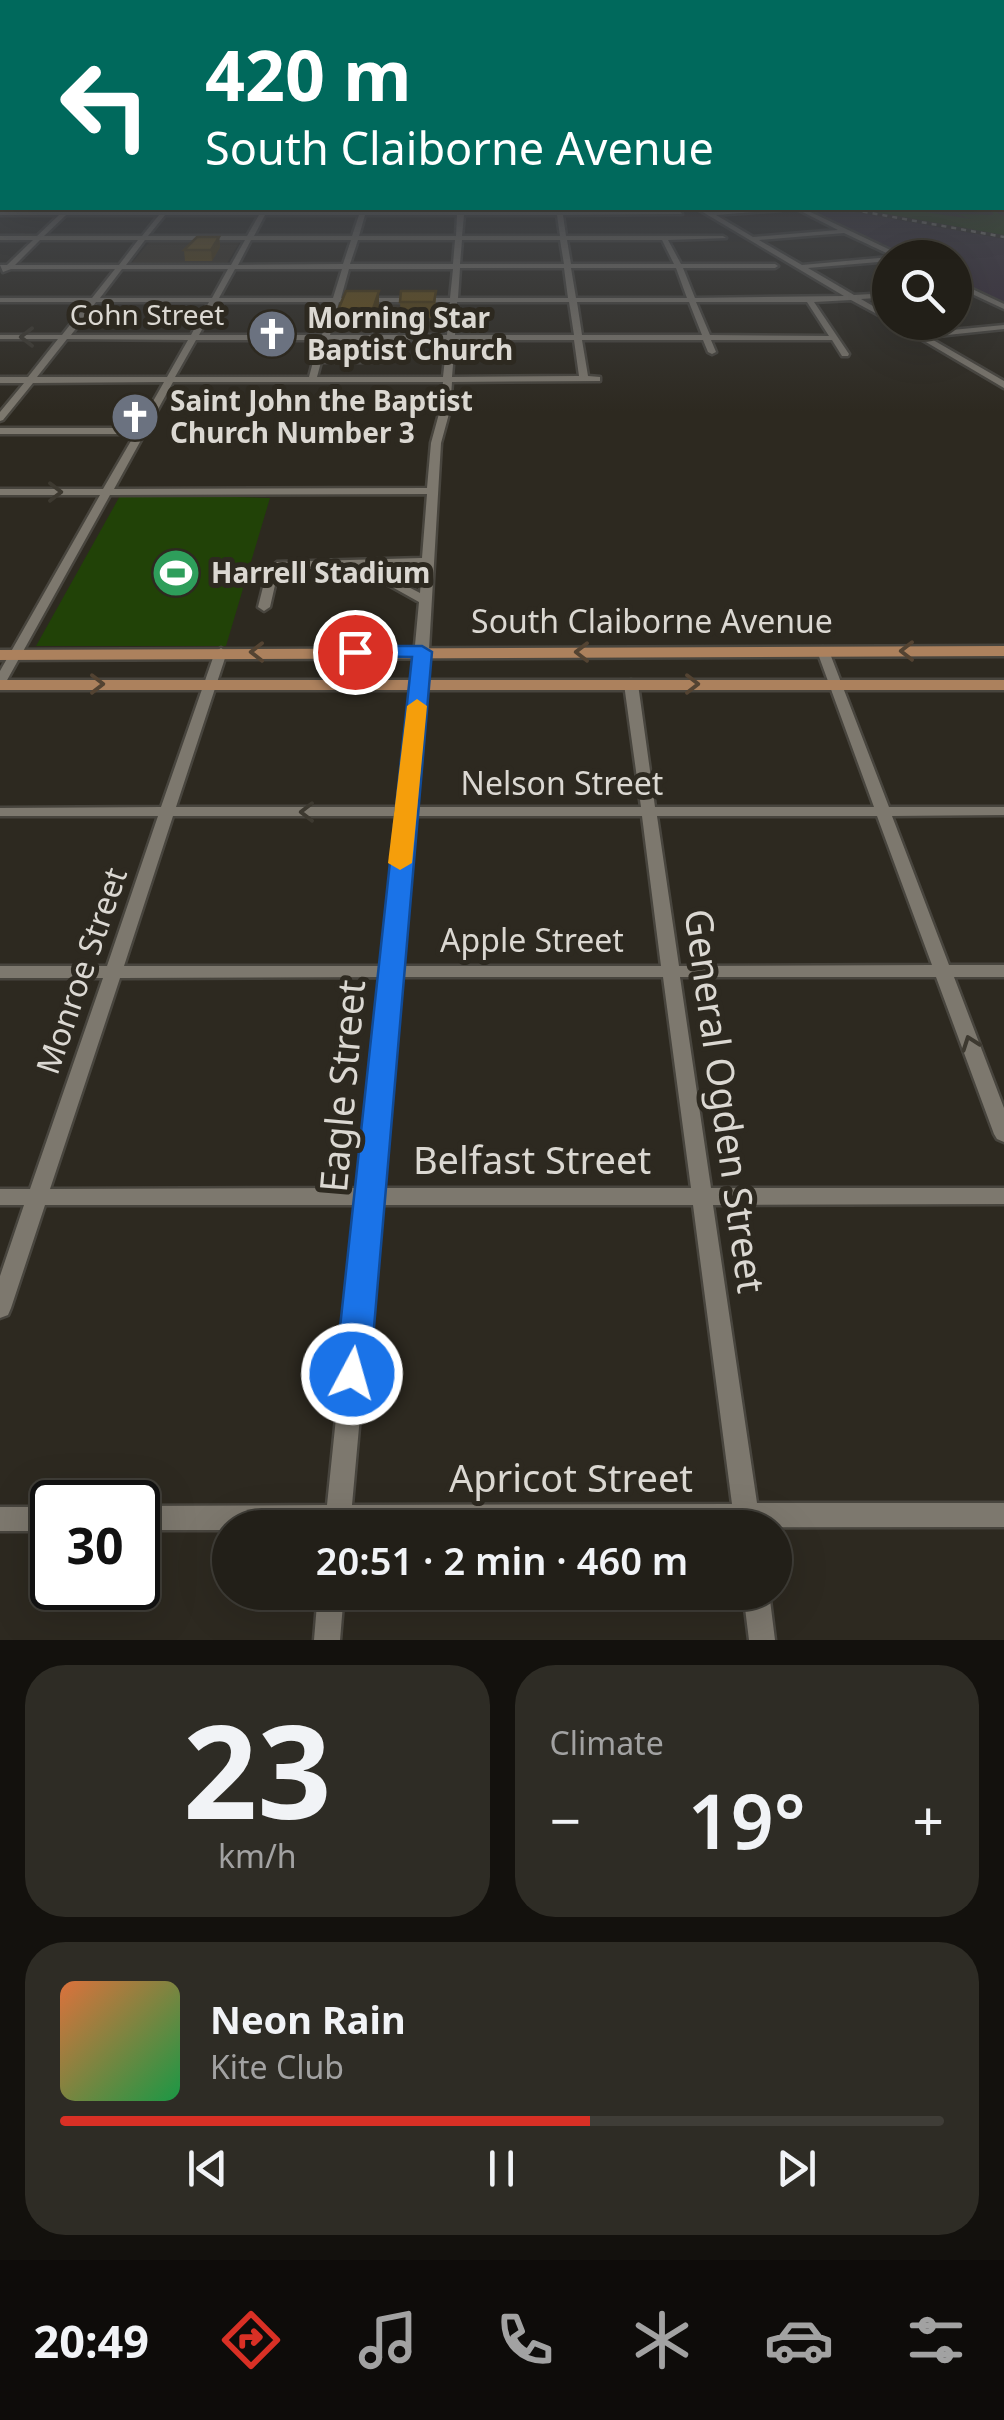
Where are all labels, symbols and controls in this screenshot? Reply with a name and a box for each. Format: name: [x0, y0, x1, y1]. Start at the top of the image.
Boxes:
text: 420 m: [205, 26, 412, 122]
icon: left: [40, 40, 170, 170]
text: South Claiborne Avenue: [205, 117, 714, 178]
map controls: [872, 240, 972, 340]
button: search: [872, 240, 972, 340]
street label: Cohn Street: [70, 295, 224, 333]
place label: Morning Star Baptist Church: [307, 298, 513, 368]
church icon: Morning Star Baptist Church: [246, 308, 298, 360]
one-way arrow: [19, 326, 34, 348]
place label: Saint John the Baptist Church Number 3: [170, 381, 473, 451]
church icon: Saint John the Baptist Church Number 3: [109, 391, 161, 443]
one-way arrow: [47, 481, 63, 502]
sports icon: Harrell Stadium: [150, 547, 202, 599]
place label: Harrell Stadium: [211, 553, 430, 591]
street label: South Claiborne Avenue: [471, 599, 833, 642]
pin: [313, 610, 398, 695]
icon: arrive: [328, 625, 383, 680]
one-way arrow: [898, 640, 914, 662]
one-way arrow: [248, 641, 264, 663]
one-way arrow: [573, 641, 588, 663]
one-way arrow: [90, 673, 106, 695]
one-way arrow: [686, 673, 701, 695]
street label: Nelson Street: [461, 761, 663, 804]
one-way arrow: [298, 801, 314, 822]
street label: Monroe Street: [25, 861, 136, 1080]
street label: General Ogden Street: [673, 905, 779, 1296]
street label: Apple Street: [440, 918, 624, 961]
street label: Eagle Street: [306, 977, 376, 1194]
one-way arrow: [961, 1035, 982, 1052]
street label: Belfast Street: [413, 1133, 651, 1185]
position arrow: [300, 1322, 404, 1426]
street label: Apricot Street: [449, 1451, 693, 1503]
speed limit sign: 30: [30, 1480, 160, 1610]
text: 20:51 · 2 min · 460 m: [316, 1534, 688, 1586]
text: 23: [183, 1680, 332, 1857]
text: Climate: [550, 1721, 664, 1764]
text: 19°: [688, 1769, 806, 1871]
text: −: [550, 1782, 581, 1857]
text: +: [913, 1782, 944, 1857]
text: km/h: [218, 1834, 297, 1877]
text: Neon Rain: [210, 1993, 406, 2045]
text: Kite Club: [210, 2045, 344, 2088]
icon: previous: [180, 2141, 235, 2196]
icon: pause: [474, 2141, 529, 2196]
icon: next: [769, 2141, 824, 2196]
icon: directions: [216, 2305, 286, 2375]
icon: music: [353, 2305, 423, 2375]
icon: phone: [490, 2305, 560, 2375]
icon: climate: [627, 2305, 697, 2375]
icon: car: [764, 2305, 834, 2375]
icon: filters: [901, 2305, 971, 2375]
text: 20:49: [33, 2310, 149, 2371]

